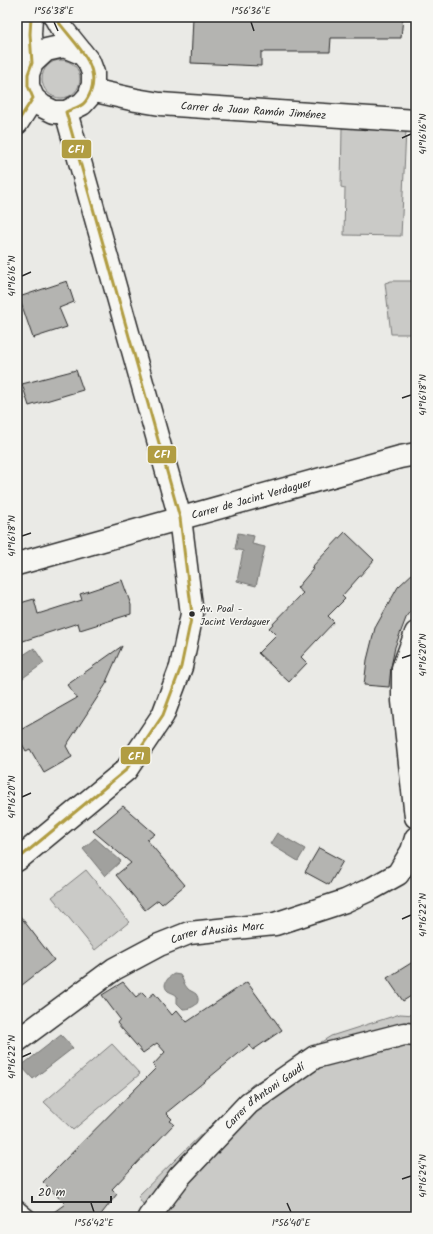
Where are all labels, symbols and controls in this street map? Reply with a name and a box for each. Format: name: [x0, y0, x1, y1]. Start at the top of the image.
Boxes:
text: 1°56'38"E: [34, 3, 75, 19]
text: 1°56'36"E: [231, 3, 272, 19]
street label: Carrer de Juan Ramón Jiménez: [180, 97, 327, 125]
text: 41°16'16"N: [415, 113, 431, 154]
line badge: CF1: [61, 139, 92, 159]
text: CF1: [68, 141, 85, 159]
text: 41°16'16"N: [4, 255, 20, 296]
text: 41°16'18"N: [415, 374, 431, 416]
line badge: CF1: [147, 445, 177, 464]
text: CF1: [154, 446, 171, 464]
street label: Carrer de Jacint Verdaguer: [189, 474, 315, 525]
text: 41°16'18"N: [4, 515, 20, 557]
place label: Av. Poal - Jacint Verdaguer: [200, 601, 270, 630]
marker: Av. Poal - Jacint Verdaguer: [187, 609, 197, 619]
text: 41°16'20"N: [415, 633, 431, 677]
line badge: CF1: [120, 746, 151, 765]
text: CF1: [128, 748, 145, 766]
text: 41°16'20"N: [4, 775, 20, 819]
text: 41°16'22"N: [415, 893, 431, 937]
street label: Carrer d'Ausiàs Marc: [168, 917, 265, 950]
text: 41°16'22"N: [4, 1035, 20, 1079]
street label: Carrer d'Antoni Gaudí: [220, 1057, 311, 1134]
text: 41°16'24"N: [415, 1154, 431, 1198]
scale bar: [32, 1178, 111, 1204]
text: 20 m: [38, 1183, 66, 1202]
text: 1°56'42"E: [74, 1215, 115, 1231]
text: 1°56'40"E: [272, 1215, 311, 1231]

